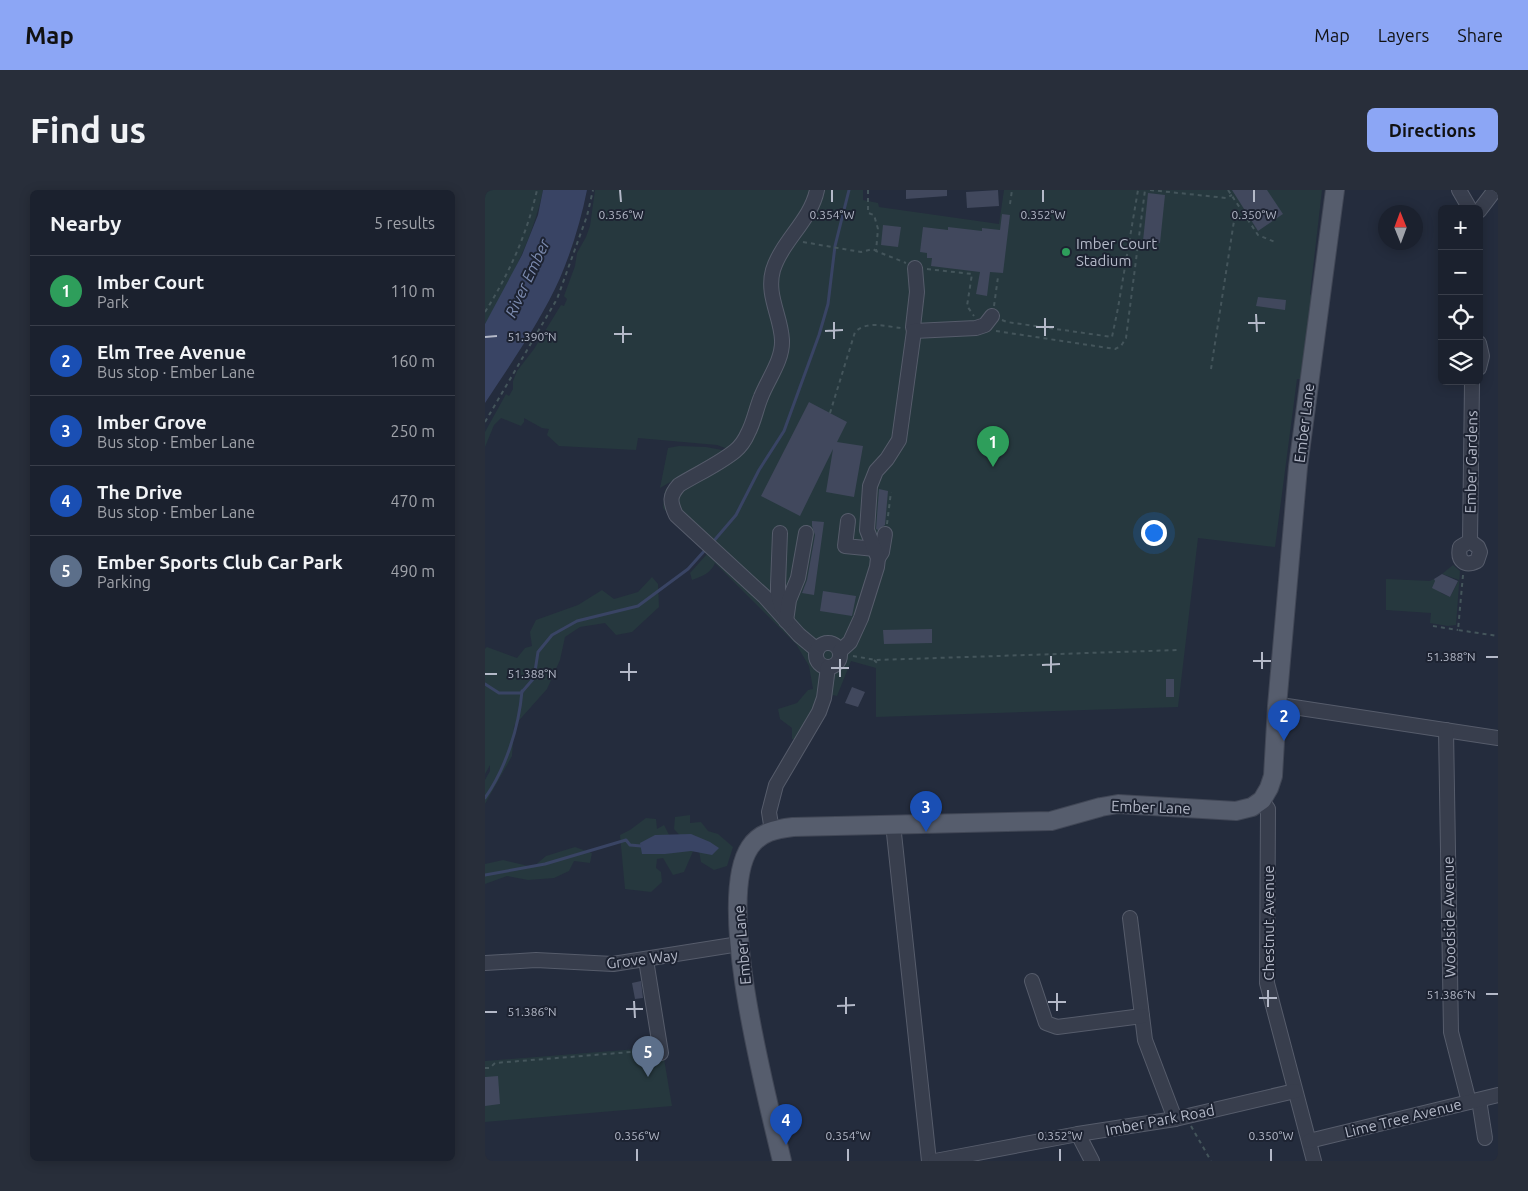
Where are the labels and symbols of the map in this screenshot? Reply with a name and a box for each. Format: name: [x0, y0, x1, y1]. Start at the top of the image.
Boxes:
north arrow: [1378, 205, 1423, 250]
text: 0.356°W: [599, 208, 644, 221]
text: 0.354°W: [810, 208, 855, 221]
text: 0.352°W: [1021, 208, 1066, 221]
text: 0.350°W: [1232, 208, 1277, 221]
water label: River Ember: [501, 235, 553, 320]
place label: Imber Court Stadium: [1076, 235, 1157, 269]
marker: Imber Court Stadium: [1060, 246, 1072, 258]
text: 51.390°N: [507, 330, 557, 343]
street label: Ember Lane: [1291, 382, 1317, 464]
street label: Ember Gardens: [1462, 410, 1480, 514]
pin: 1: [977, 426, 1009, 467]
your location: [1141, 520, 1167, 546]
text: 51.388°N: [1426, 650, 1476, 663]
text: 51.388°N: [507, 667, 557, 680]
pin: 2: [1268, 700, 1300, 741]
pin: 3: [910, 791, 942, 832]
street label: Ember Lane: [1111, 797, 1191, 817]
street label: Woodside Avenue: [1439, 856, 1459, 978]
street label: Chestnut Avenue: [1260, 865, 1277, 981]
street label: Ember Lane: [730, 905, 754, 985]
street label: Grove Way: [605, 946, 679, 972]
text: 51.386°N: [1426, 988, 1476, 1001]
text: 51.386°N: [507, 1005, 557, 1018]
pin: 5: [632, 1036, 664, 1077]
street label: Lime Tree Avenue: [1343, 1095, 1463, 1141]
street label: Imber Park Road: [1104, 1101, 1216, 1139]
pin: 4: [770, 1104, 802, 1145]
text: 0.356°W: [615, 1129, 660, 1142]
text: 0.354°W: [826, 1129, 871, 1142]
text: 0.352°W: [1038, 1129, 1083, 1142]
text: 0.350°W: [1249, 1129, 1294, 1142]

